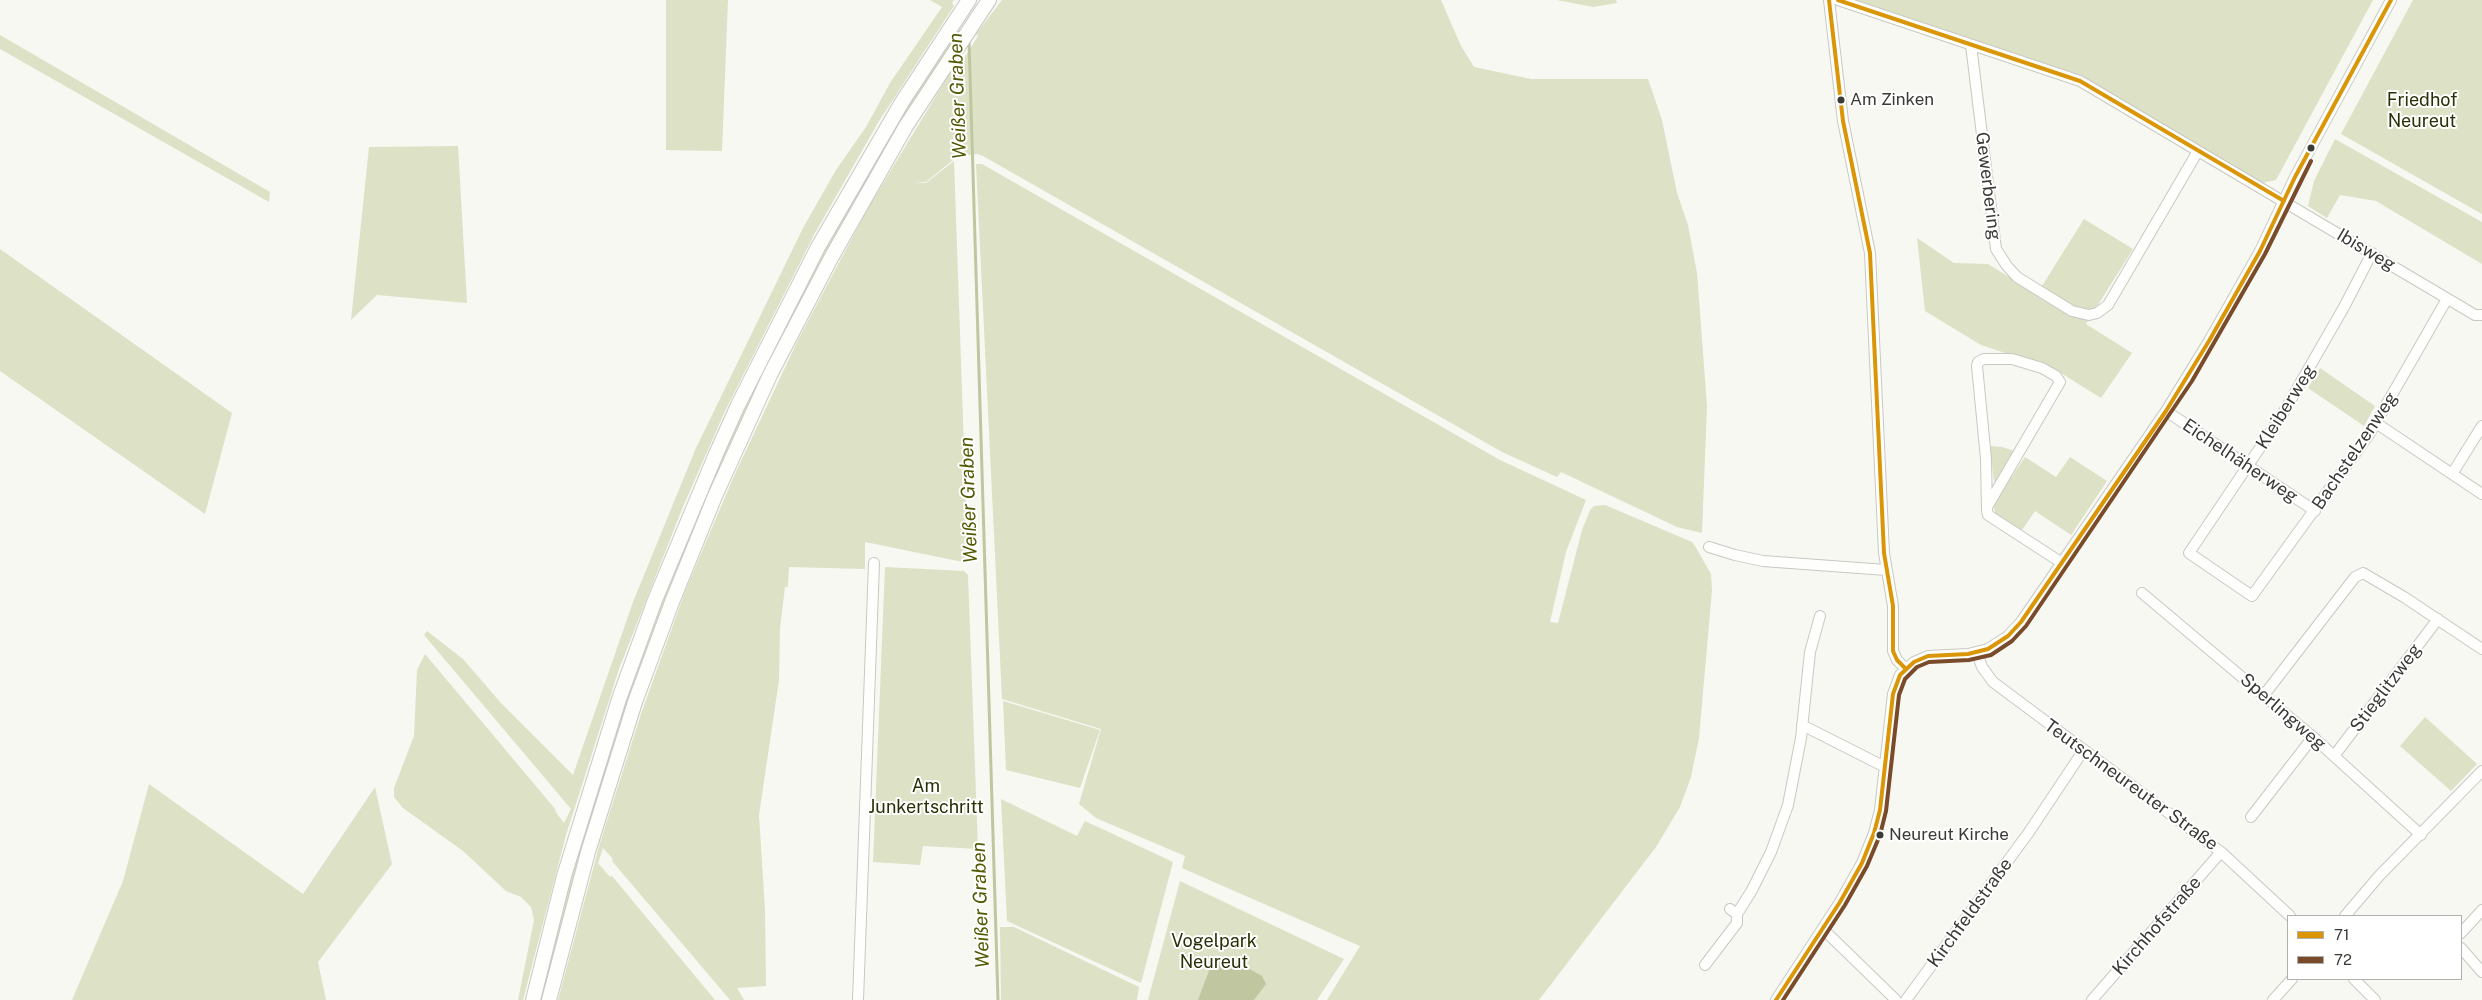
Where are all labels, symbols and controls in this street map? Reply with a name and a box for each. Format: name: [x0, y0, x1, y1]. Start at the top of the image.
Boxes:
water label: Weißer Graben: [944, 32, 972, 160]
park label: Friedhof Neureut: [2387, 89, 2457, 132]
place label: Am Zinken: [1850, 90, 1934, 110]
marker: Am Zinken: [1836, 95, 1846, 105]
street label: Gewerbering: [1971, 131, 2005, 241]
unlabelled marker: [2306, 143, 2316, 153]
street label: Ibisweg: [2333, 224, 2399, 276]
street label: Kleiberweg: [2252, 361, 2320, 453]
street label: Bachstelzenweg: [2308, 388, 2402, 514]
street label: Eichelhäherweg: [2178, 414, 2302, 508]
water label: Weißer Graben: [955, 436, 983, 564]
street label: Stieglitzweg: [2346, 640, 2426, 736]
street label: Sperlingweg: [2236, 669, 2330, 755]
street label: Teutschneureuter Straße: [2040, 715, 2222, 855]
park label: Am Junkertschritt: [868, 775, 984, 818]
place label: Neureut Kirche: [1889, 825, 2009, 845]
marker: Neureut Kirche: [1875, 830, 1885, 840]
water label: Weißer Graben: [967, 841, 995, 969]
street label: Kirchfeldstraße: [1923, 854, 2017, 972]
street label: Kirchhofstraße: [2108, 872, 2206, 980]
legend: [2287, 915, 2462, 980]
text: 71: [2334, 926, 2349, 943]
park label: Vogelpark Neureut: [1171, 930, 1257, 972]
text: 72: [2334, 951, 2352, 968]

